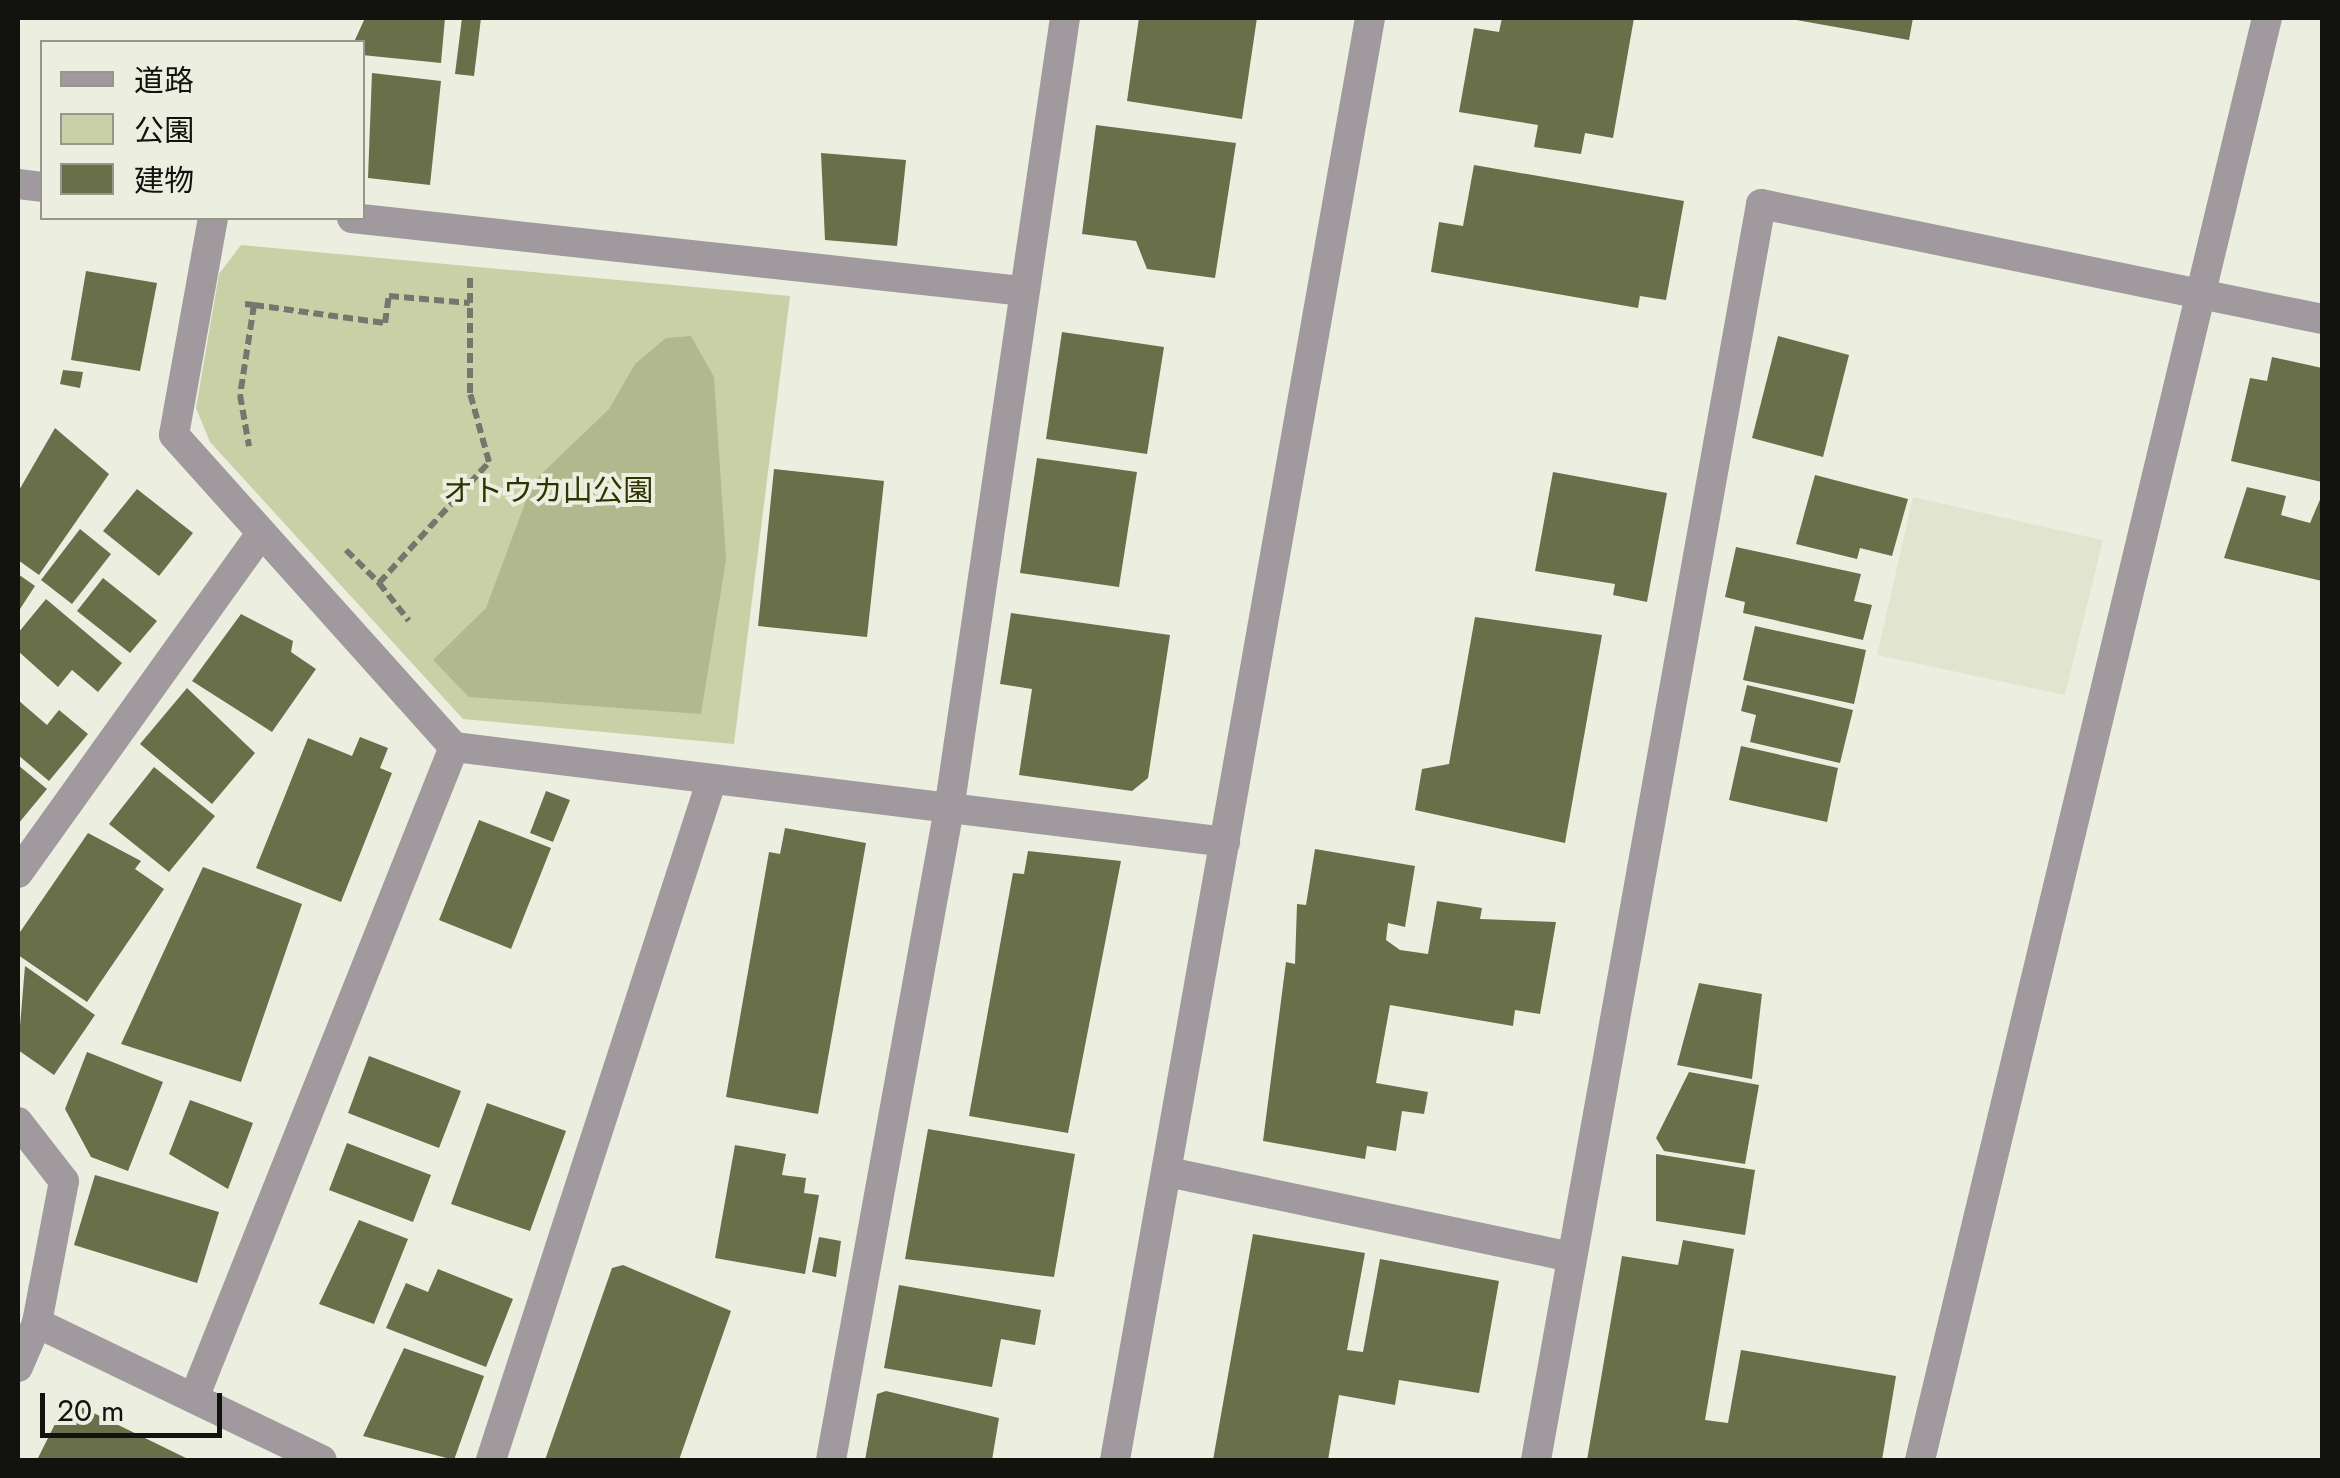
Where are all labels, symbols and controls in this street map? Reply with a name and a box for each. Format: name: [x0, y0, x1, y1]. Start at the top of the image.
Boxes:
legend: [40, 40, 365, 220]
text: 道路: [134, 59, 194, 102]
text: 公園: [134, 109, 194, 152]
text: 建物: [134, 159, 194, 202]
park label: オトウカ山公園: [443, 473, 653, 509]
scale bar: [45, 1373, 228, 1435]
text: 20 m: [57, 1389, 124, 1432]

